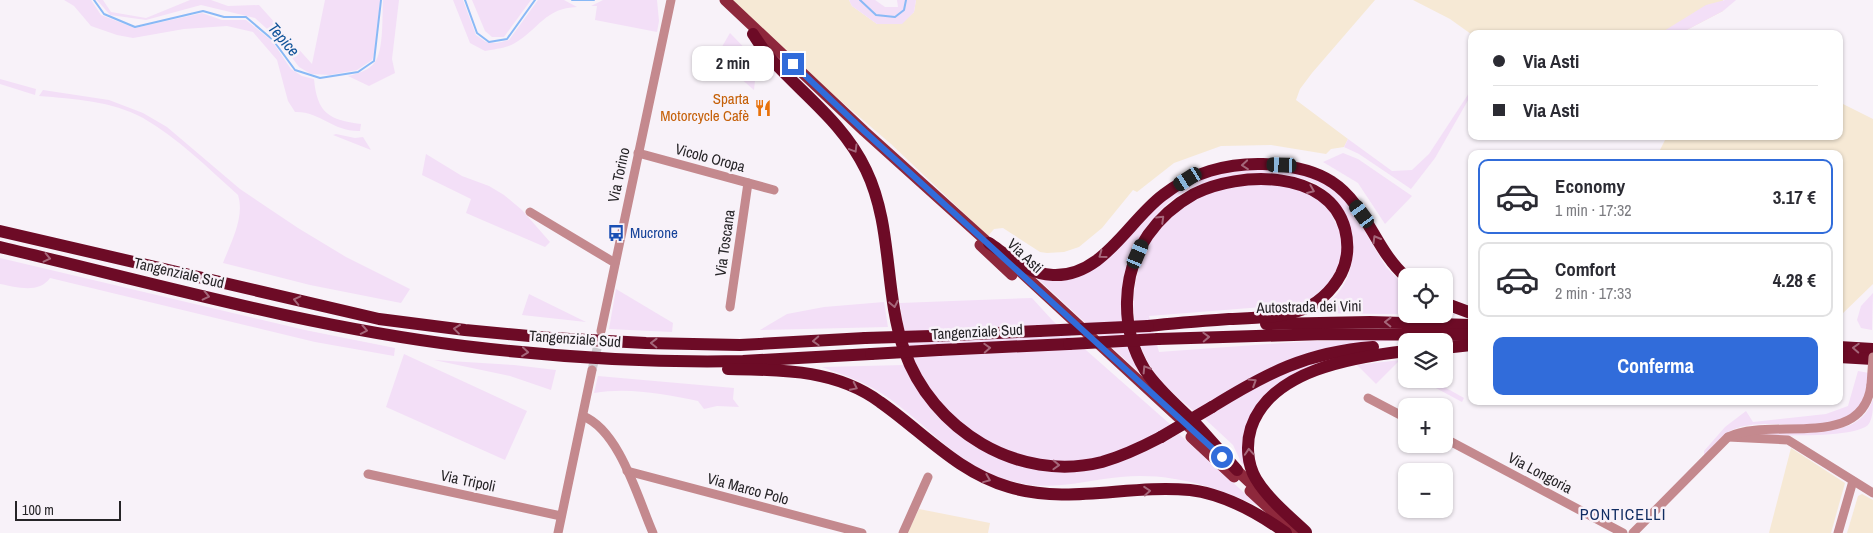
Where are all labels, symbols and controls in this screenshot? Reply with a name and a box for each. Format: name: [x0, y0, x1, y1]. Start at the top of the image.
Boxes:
water label: Tepice: [263, 17, 305, 61]
callout: 2 min: [693, 46, 776, 82]
text: Via Asti: [1523, 48, 1579, 74]
text: 2 min: [716, 52, 750, 74]
route end: [782, 53, 804, 75]
place label: Sparta Motorcycle Cafè: [660, 88, 749, 126]
text: Via Asti: [1523, 97, 1579, 123]
restaurant icon: Sparta Motorcycle Cafè: [753, 98, 773, 118]
street label: Vicolo Oropa: [673, 138, 748, 177]
one-way arrow: [847, 143, 857, 152]
street label: Via Torino: [602, 145, 635, 204]
car: [1266, 157, 1297, 173]
one-way arrow: [1241, 159, 1249, 170]
car: [1171, 165, 1204, 193]
text: Economy: [1555, 173, 1625, 199]
icon: car: [1495, 174, 1540, 219]
one-way arrow: [1306, 184, 1315, 194]
text: 3.17 €: [1773, 184, 1816, 210]
car: [1347, 197, 1376, 231]
text: 1 min · 17:32: [1555, 199, 1632, 221]
street label: Via Toscana: [709, 208, 740, 278]
one-way arrow: [1155, 216, 1164, 225]
place label: Mucrone: [630, 222, 678, 243]
bus stop icon: Mucrone: [606, 223, 626, 243]
street label: Via Asti: [1003, 234, 1048, 278]
one-way arrow: [1372, 235, 1382, 244]
car: [1125, 237, 1150, 271]
one-way arrow: [1098, 249, 1108, 258]
one-way arrow: [43, 252, 52, 263]
street label: Tangenziale Sud: [132, 252, 226, 293]
text: Comfort: [1555, 256, 1616, 282]
icon: car: [1495, 257, 1540, 302]
text: 4.28 €: [1773, 267, 1816, 293]
map controls: [1398, 268, 1453, 518]
button: locate: [1398, 268, 1453, 323]
text: 2 min · 17:33: [1555, 282, 1632, 304]
one-way arrow: [201, 290, 210, 301]
one-way arrow: [293, 295, 301, 306]
street label: Autostrada dei Vini: [1255, 295, 1362, 318]
one-way arrow: [889, 300, 899, 309]
one-way arrow: [1383, 317, 1391, 327]
street label: Tangenziale Sud: [931, 319, 1023, 344]
one-way arrow: [360, 324, 369, 334]
one-way arrow: [452, 324, 460, 335]
street label: Tangenziale Sud: [528, 325, 622, 352]
one-way arrow: [1203, 332, 1211, 343]
button: layers: [1398, 333, 1453, 388]
one-way arrow: [812, 335, 820, 346]
button: Conferma: [1493, 337, 1818, 395]
one-way arrow: [649, 338, 657, 349]
one-way arrow: [984, 342, 992, 353]
one-way arrow: [1852, 342, 1860, 353]
one-way arrow: [522, 346, 530, 357]
one-way arrow: [1142, 366, 1152, 375]
one-way arrow: [1248, 378, 1257, 388]
one-way arrow: [849, 381, 858, 392]
button: +: [1398, 398, 1453, 453]
route start: [1211, 446, 1233, 468]
one-way arrow: [1244, 447, 1255, 455]
street label: Via Longoria: [1504, 447, 1576, 498]
one-way arrow: [1052, 460, 1060, 470]
button: −: [1398, 463, 1453, 518]
street label: Via Tripoli: [439, 464, 498, 497]
street label: Via Marco Polo: [705, 468, 792, 510]
one-way arrow: [982, 473, 991, 483]
one-way arrow: [1143, 485, 1151, 496]
scale bar: [15, 498, 121, 521]
text: 100 m: [22, 501, 54, 519]
district label: PONTICELLI: [1580, 503, 1666, 525]

